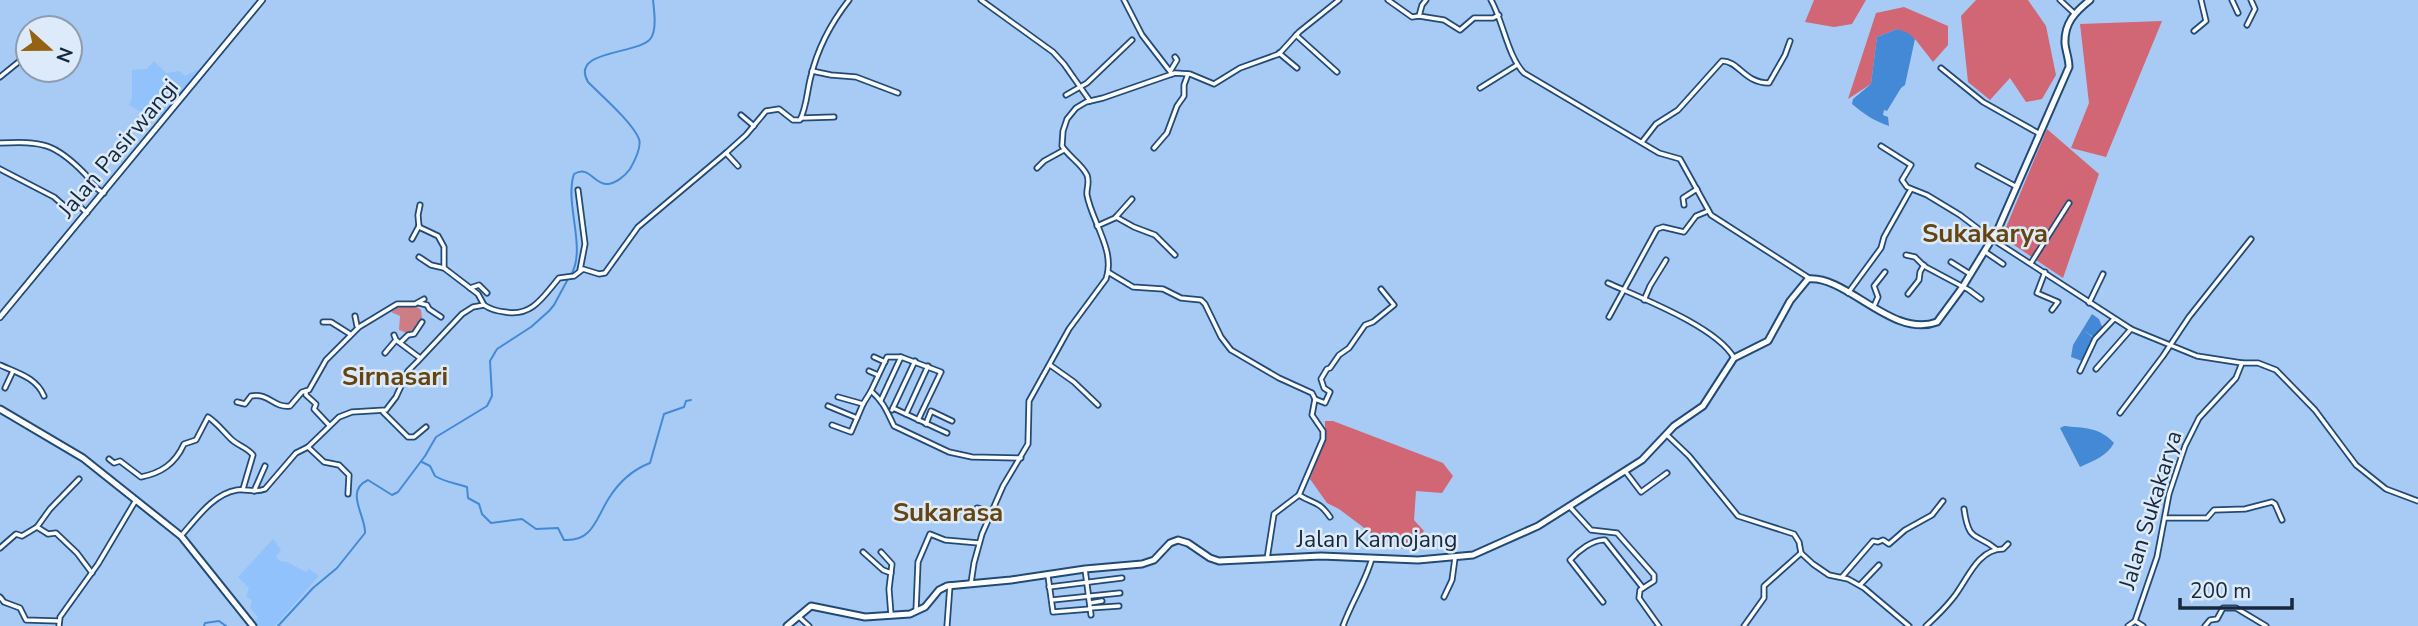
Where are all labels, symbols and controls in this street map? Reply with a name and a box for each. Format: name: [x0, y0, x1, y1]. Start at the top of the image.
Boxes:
north arrow: [14, 14, 84, 84]
text: N: [49, 43, 79, 66]
street label: Jalan Pasirwangi: [50, 72, 186, 225]
district label: Sukakarya: [1922, 216, 2048, 251]
district label: Sirnasari: [342, 359, 448, 394]
street label: Jalan Sukakarya: [2111, 427, 2189, 594]
district label: Sukarasa: [893, 495, 1003, 530]
street label: Jalan Kamojang: [1296, 524, 1457, 555]
scale bar: [2180, 566, 2292, 610]
text: 200 m: [2190, 577, 2251, 605]

